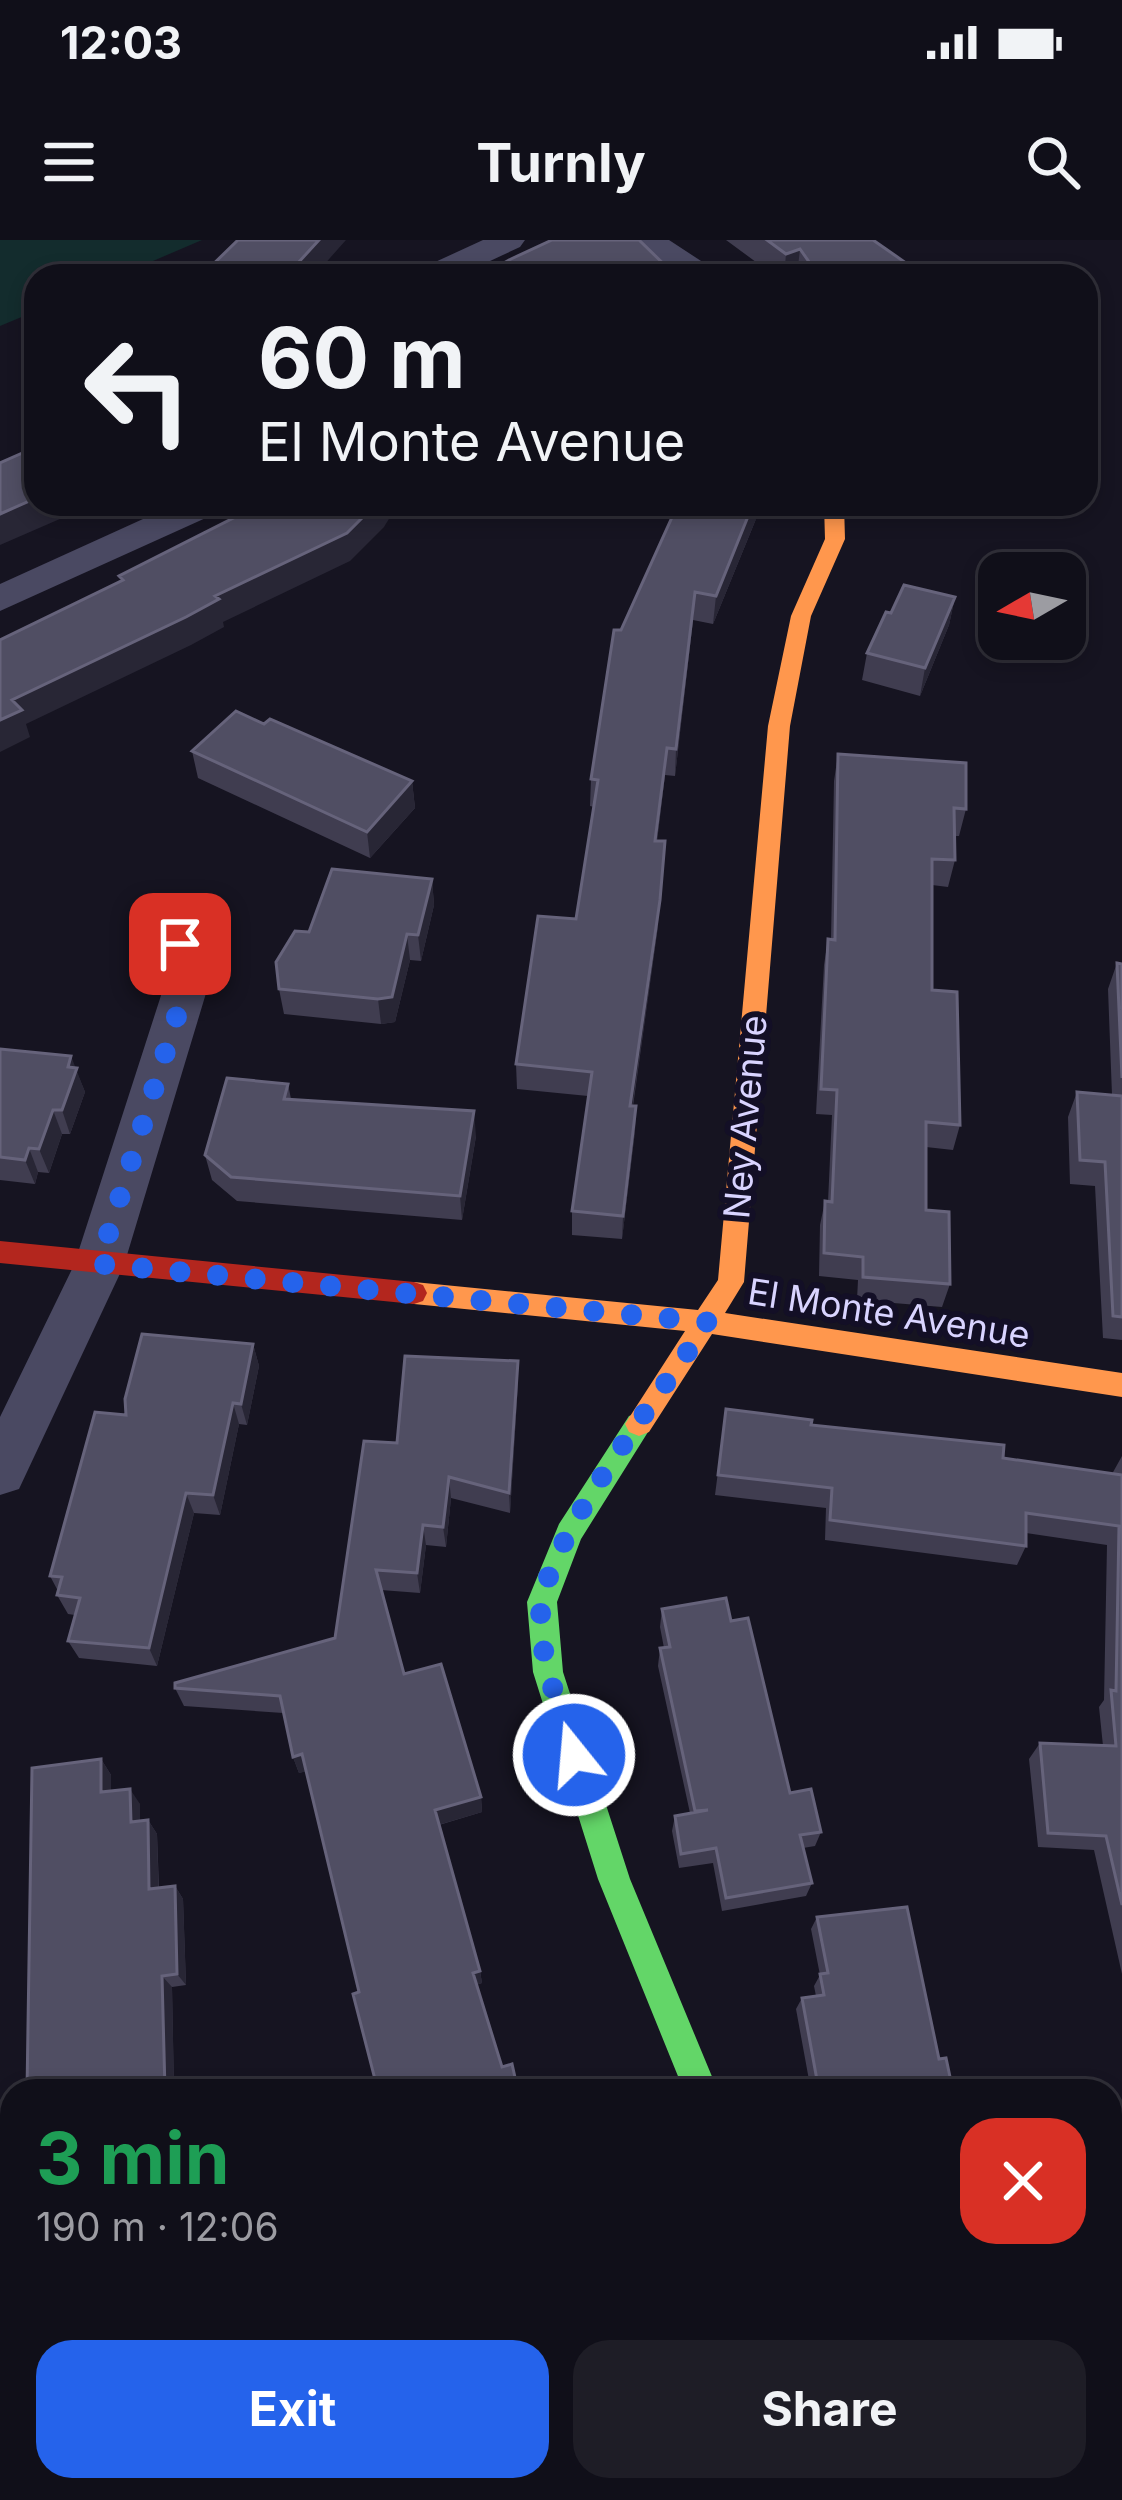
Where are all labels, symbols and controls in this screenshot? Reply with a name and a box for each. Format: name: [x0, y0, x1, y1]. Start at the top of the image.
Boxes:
text: 12:03: [60, 15, 182, 70]
icon: menu: [36, 129, 102, 195]
icon: search: [1020, 129, 1086, 195]
text: Turnly: [476, 130, 646, 195]
text: 60 m: [258, 307, 466, 408]
icon: left: [60, 312, 216, 468]
text: El Monte Avenue: [258, 409, 685, 474]
north arrow: [978, 552, 1086, 660]
map controls: [978, 552, 1086, 660]
pin: [129, 893, 231, 995]
icon: arrive: [147, 911, 213, 977]
street label: Ney Avenue: [714, 1013, 776, 1221]
street label: El Monte Avenue: [745, 1269, 1033, 1357]
position arrow: [511, 1692, 637, 1818]
text: 3 min: [36, 2114, 230, 2201]
button: close: [960, 2118, 1086, 2244]
text: 190 m · 12:06: [36, 2203, 279, 2250]
button: Exit: [36, 2340, 549, 2478]
button: Share: [573, 2340, 1086, 2478]

